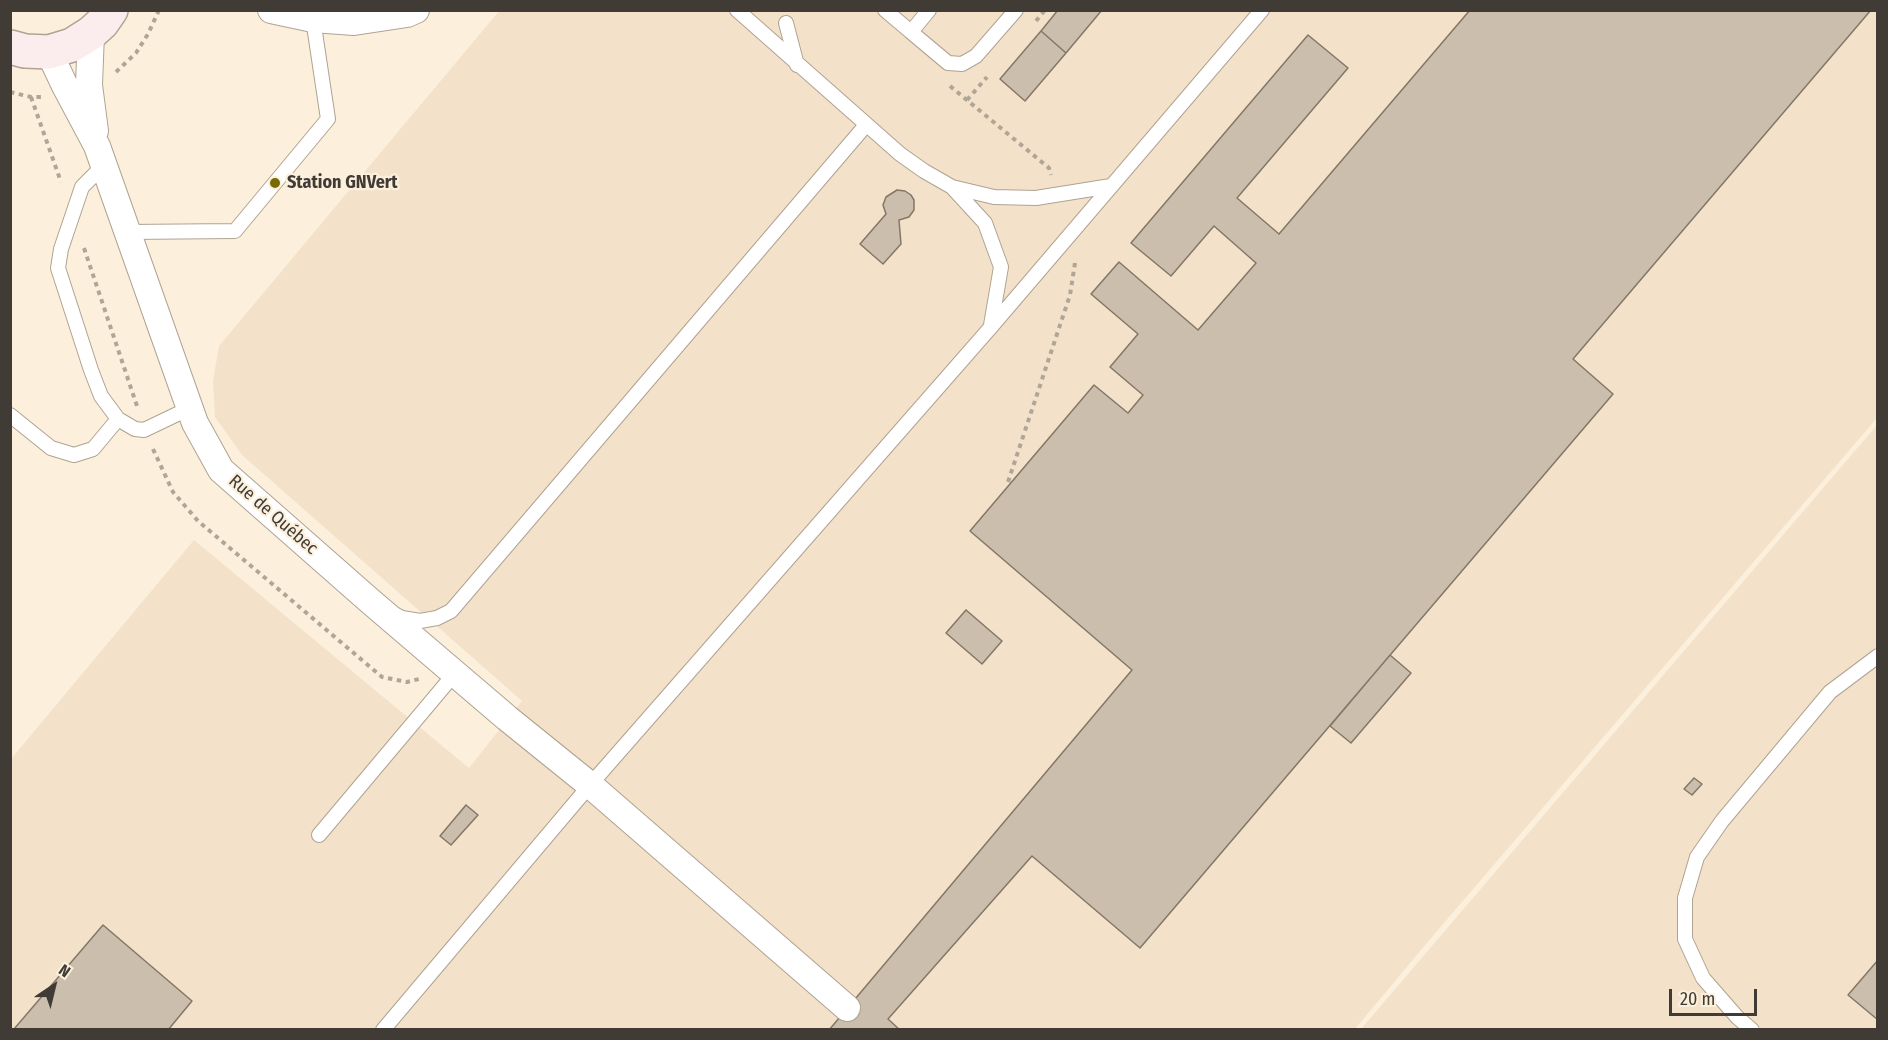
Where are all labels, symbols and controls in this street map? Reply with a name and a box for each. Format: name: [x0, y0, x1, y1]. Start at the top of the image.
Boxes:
place label: Station GNVert: [287, 172, 398, 194]
marker: Station GNVert: [268, 176, 282, 190]
street label: Rue de Québec: [224, 470, 322, 560]
north arrow: [24, 956, 84, 1016]
text: N: [55, 960, 74, 981]
scale bar: [1672, 977, 1760, 1015]
text: 20 m: [1680, 988, 1715, 1010]

